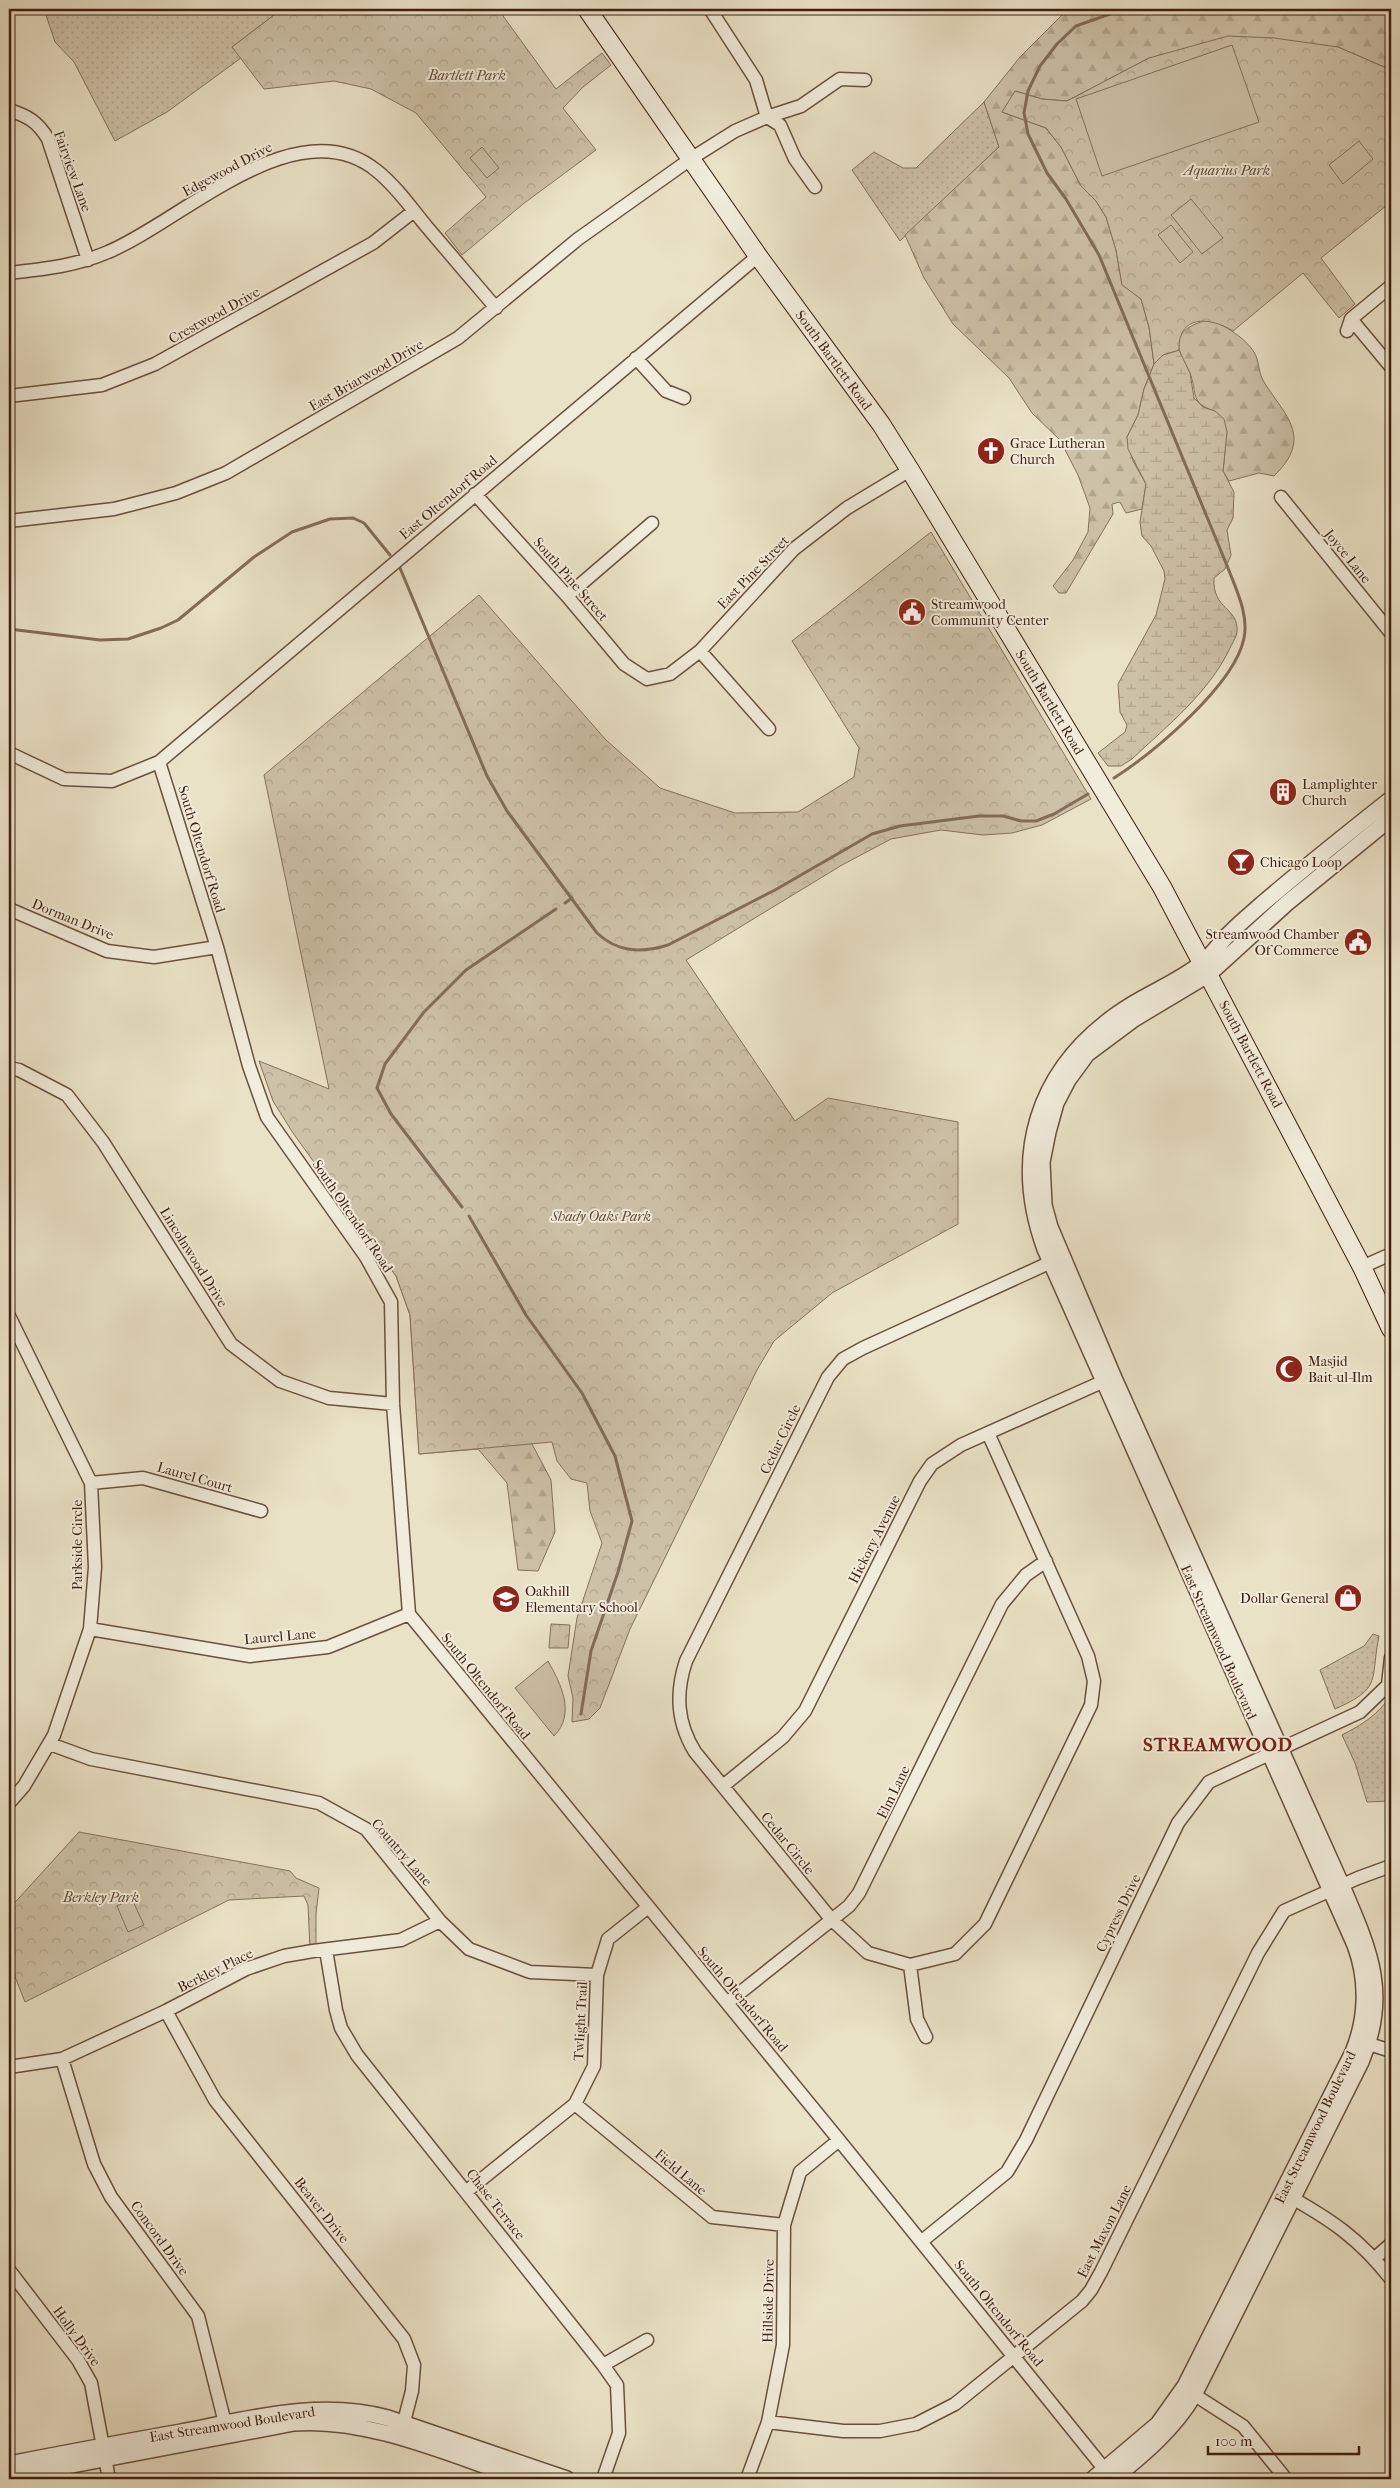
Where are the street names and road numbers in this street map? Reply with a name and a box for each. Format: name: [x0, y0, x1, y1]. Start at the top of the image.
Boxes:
street label: Fairview Lane: [50, 128, 95, 214]
street label: Edgewood Drive: [179, 139, 275, 200]
street label: Crestwood Drive: [166, 283, 263, 347]
street label: South Bartlett Road: [792, 307, 876, 414]
street label: East Briarwood Drive: [306, 336, 426, 415]
street label: East Oltendorf Road: [396, 451, 501, 543]
street label: Joyce Lane: [1320, 525, 1375, 587]
street label: East Pine Street: [714, 532, 793, 613]
street label: South Pine Street: [530, 534, 612, 625]
street label: South Bartlett Road: [1012, 647, 1088, 758]
street label: South Oltendorf Road: [174, 783, 229, 915]
street label: Dorman Drive: [29, 895, 116, 944]
street label: South Bartlett Road: [1215, 998, 1286, 1111]
street label: South Oltendorf Road: [309, 1157, 397, 1276]
street label: Lincolnwood Drive: [156, 1204, 231, 1310]
street label: Cedar Circle: [756, 1401, 805, 1477]
street label: Laurel Court: [155, 1459, 235, 1496]
street label: Hickory Avenue: [845, 1492, 904, 1586]
street label: Parkside Circle: [69, 1500, 86, 1590]
street label: East Streamwood Boulevard: [1177, 1562, 1260, 1722]
street label: Laurel Lane: [243, 1625, 317, 1648]
street label: South Oltendorf Road: [437, 1630, 534, 1743]
street label: Elm Lane: [873, 1763, 914, 1822]
street label: Cedar Circle: [757, 1809, 818, 1878]
street label: Country Lane: [368, 1815, 436, 1890]
street label: Cypress Drive: [1092, 1871, 1145, 1955]
street label: South Oltendorf Road: [694, 1943, 792, 2056]
street label: Berkley Place: [175, 1945, 256, 1996]
street label: Twlight Trail: [570, 1981, 591, 2061]
street label: East Streamwood Boulevard: [1271, 2048, 1360, 2206]
street label: Field Lane: [651, 2146, 710, 2199]
street label: Chase Terrace: [463, 2165, 529, 2243]
street label: Beaver Drive: [291, 2174, 353, 2247]
street label: East Maxon Lane: [1074, 2182, 1135, 2281]
street label: Concord Drive: [127, 2198, 192, 2279]
street label: South Oltendorf Road: [950, 2257, 1047, 2370]
street label: Hillside Drive: [759, 2259, 778, 2343]
street label: Holly Drive: [49, 2303, 104, 2370]
street label: East Streamwood Boulevard: [148, 2403, 316, 2446]

